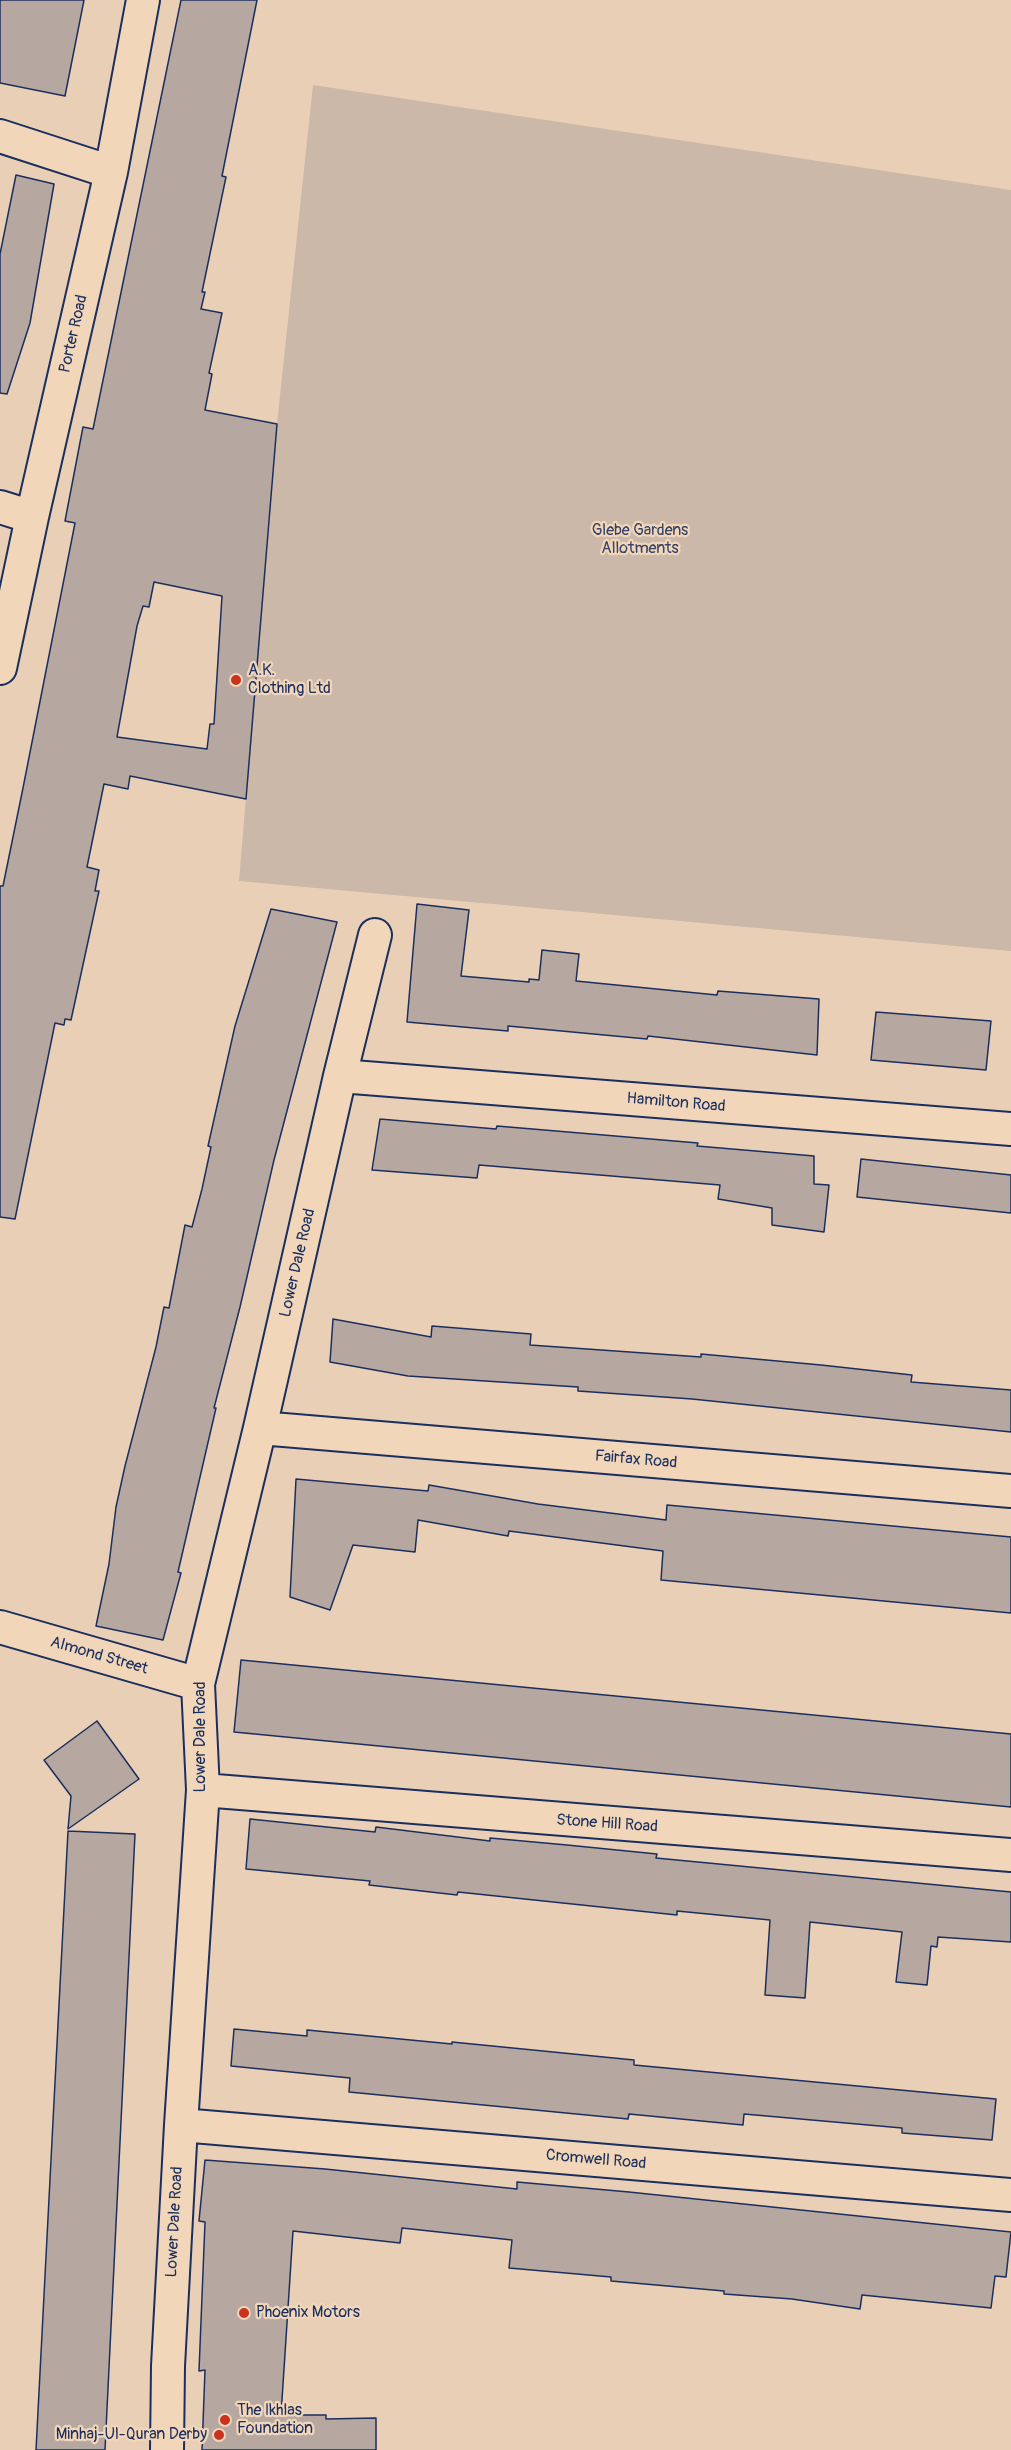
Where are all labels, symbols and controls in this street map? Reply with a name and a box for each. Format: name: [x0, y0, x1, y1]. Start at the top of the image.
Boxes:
street label: Porter Road: [56, 293, 92, 375]
park label: Glebe Gardens Allotments: [592, 521, 688, 559]
place label: A.K. Clothing Ltd: [248, 661, 331, 699]
marker: A.K. Clothing Ltd: [229, 673, 243, 687]
street label: Hamilton Road: [626, 1089, 726, 1117]
street label: Lower Dale Road: [276, 1207, 320, 1319]
street label: Fairfax Road: [594, 1447, 678, 1473]
street label: Almond Street: [48, 1633, 150, 1679]
street label: Lower Dale Road: [191, 1681, 211, 1793]
street label: Stone Hill Road: [556, 1811, 658, 1837]
street label: Cromwell Road: [545, 2146, 647, 2174]
street label: Lower Dale Road: [163, 2166, 187, 2278]
place label: Phoenix Motors: [256, 2303, 360, 2323]
marker: Phoenix Motors: [237, 2306, 251, 2320]
place label: The Ikhlas Foundation: [237, 2401, 313, 2439]
marker: The Ikhlas Foundation: [218, 2413, 232, 2427]
place label: Minhaj-Ul-Quran Derby: [56, 2425, 207, 2445]
marker: Minhaj-Ul-Quran Derby: [212, 2428, 226, 2442]

